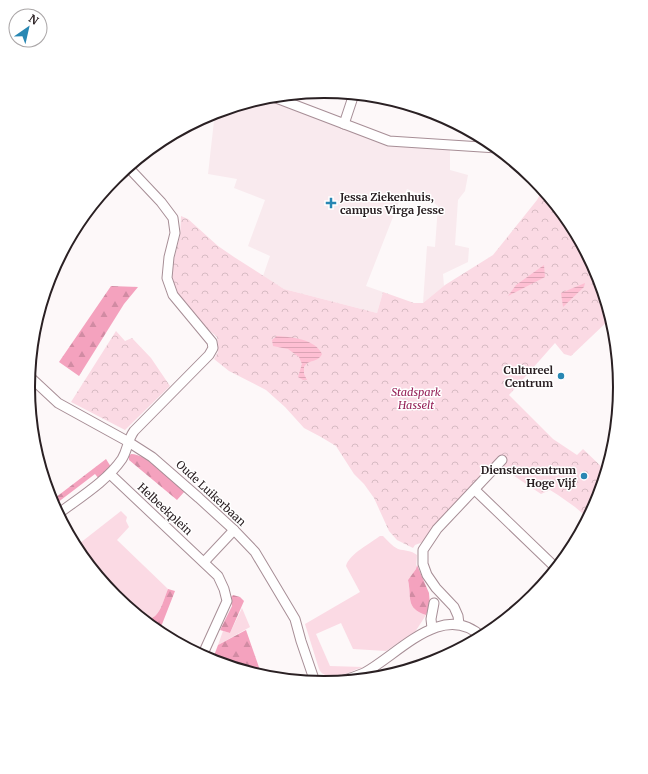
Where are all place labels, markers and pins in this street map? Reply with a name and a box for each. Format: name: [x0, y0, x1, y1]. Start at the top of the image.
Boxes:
place label: Jessa Ziekenhuis, campus Virga Jesse: [339, 190, 444, 217]
marker: Jessa Ziekenhuis, campus Virga Jesse: [325, 197, 337, 209]
place label: Cultureel Centrum: [504, 363, 553, 390]
marker: Cultureel Centrum: [556, 371, 566, 381]
place label: Dienstencentrum Hoge Vijf: [481, 463, 577, 490]
marker: Dienstencentrum Hoge Vijf: [579, 471, 589, 481]

